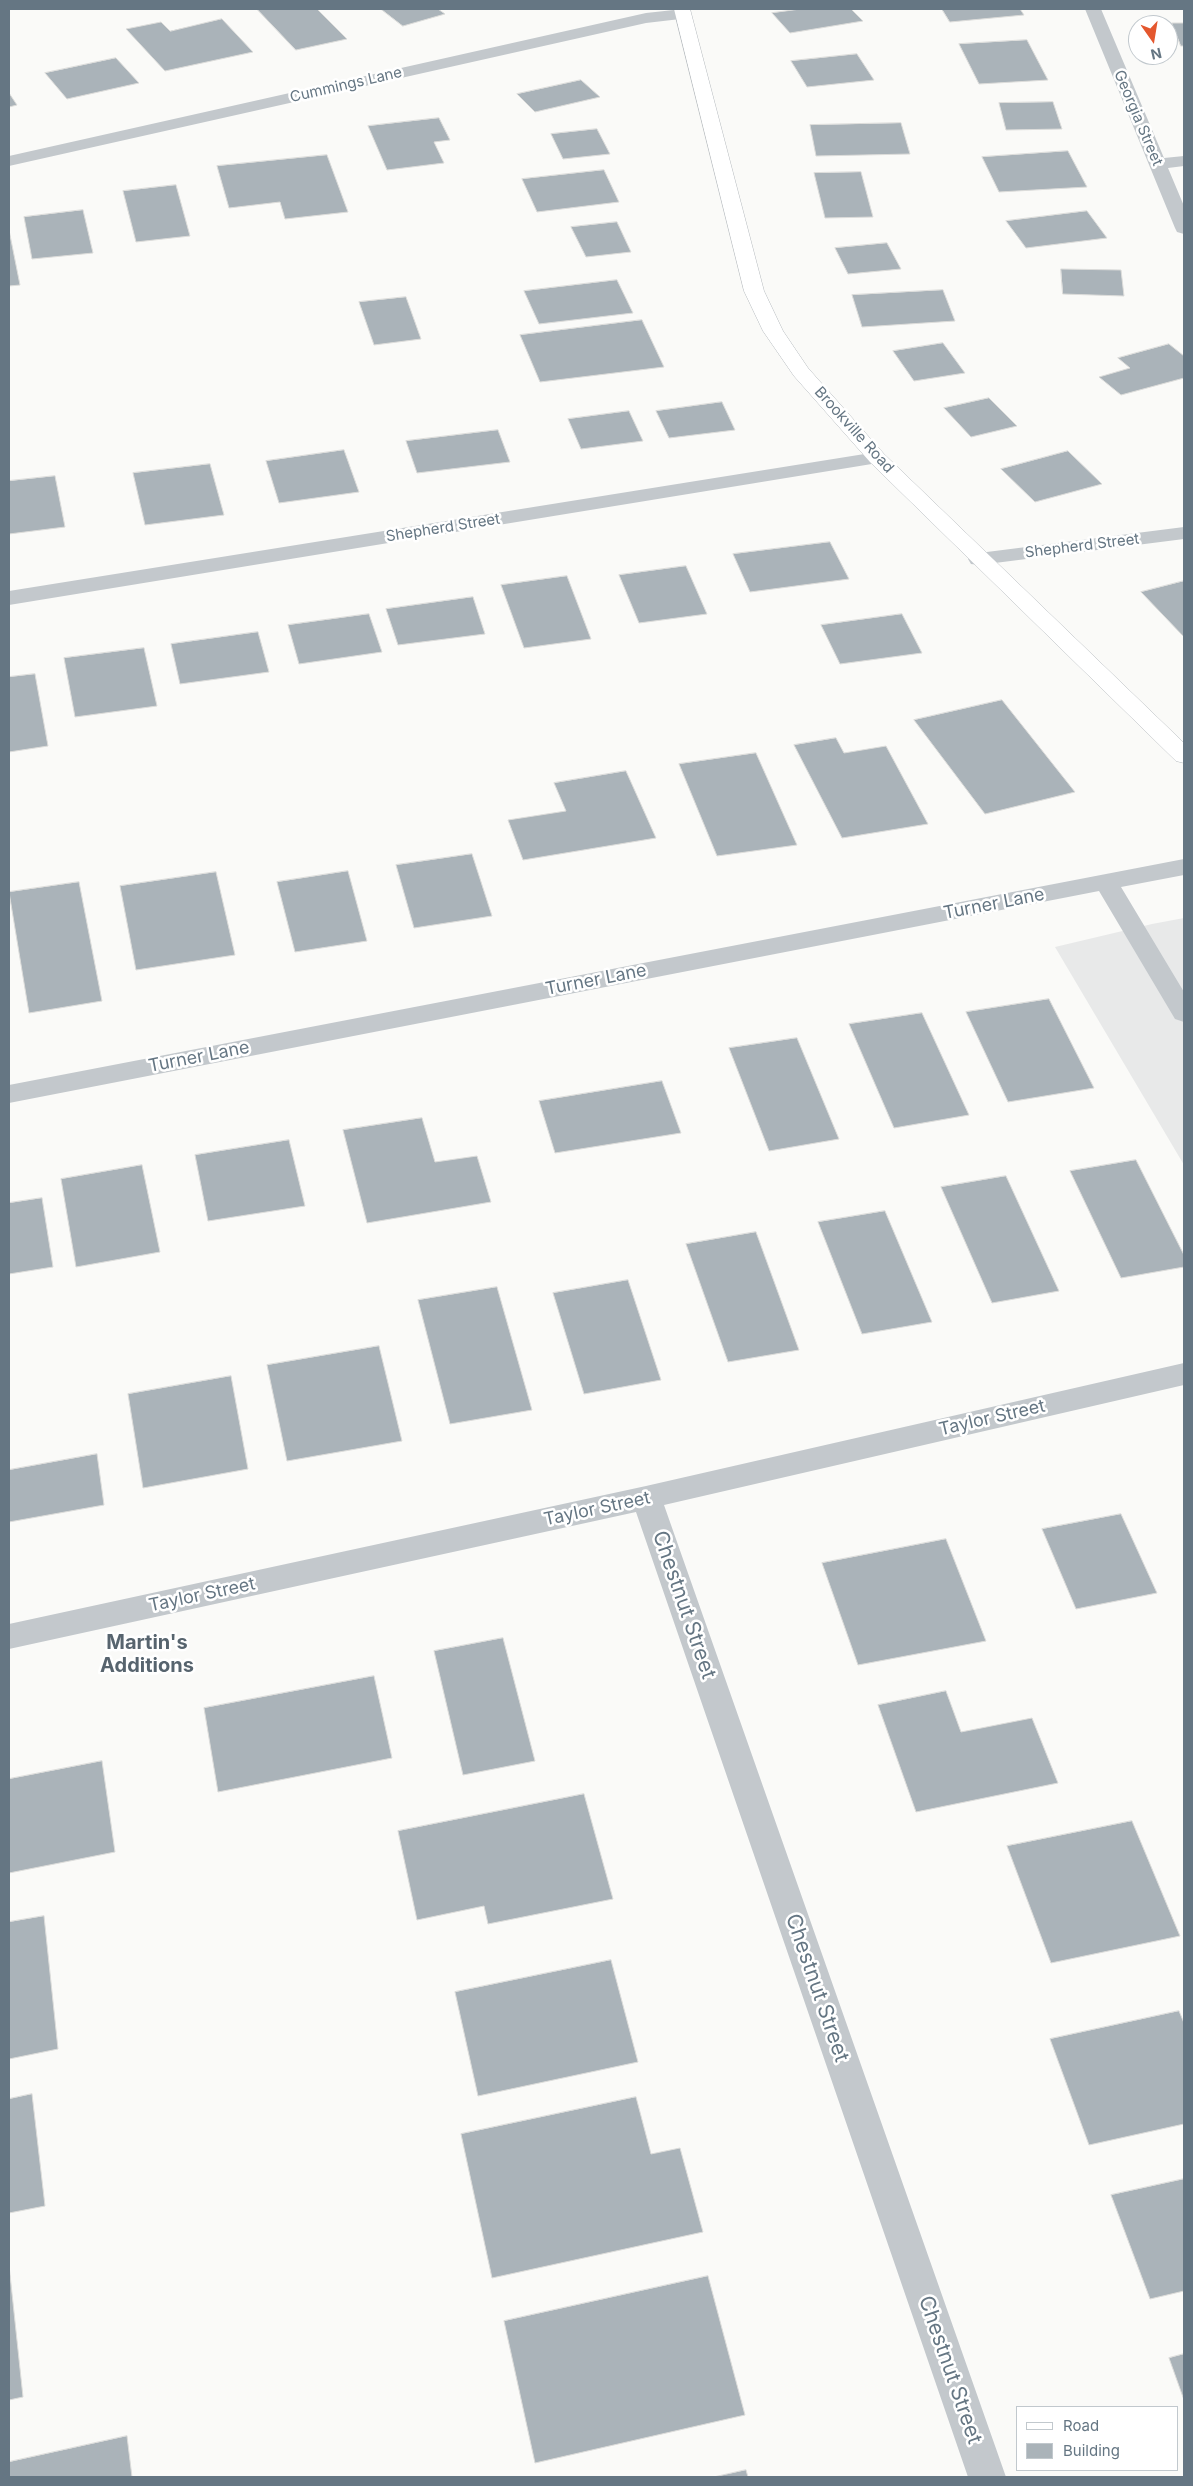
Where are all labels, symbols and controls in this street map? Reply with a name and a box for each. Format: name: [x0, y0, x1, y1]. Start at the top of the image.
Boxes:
north arrow: [1128, 15, 1178, 65]
text: N: [1149, 45, 1163, 64]
street label: Cummings Lane: [288, 63, 404, 107]
street label: Georgia Street: [1110, 67, 1166, 169]
street label: Brookville Road: [811, 383, 897, 477]
street label: Shepherd Street: [385, 510, 501, 546]
street label: Shepherd Street: [1024, 530, 1140, 562]
street label: Turner Lane: [942, 884, 1046, 924]
street label: Turner Lane: [544, 960, 648, 1000]
street label: Turner Lane: [147, 1037, 251, 1077]
street label: Taylor Street: [937, 1395, 1047, 1441]
street label: Taylor Street: [542, 1487, 652, 1531]
street label: Chestnut Street: [647, 1528, 721, 1682]
street label: Taylor Street: [147, 1573, 257, 1617]
district label: Martin's Additions: [100, 1631, 194, 1678]
street label: Chestnut Street: [780, 1911, 854, 2065]
street label: Chestnut Street: [913, 2293, 987, 2447]
legend: [1016, 2406, 1178, 2471]
text: Road: [1063, 2416, 1099, 2435]
text: Building: [1063, 2441, 1120, 2460]

